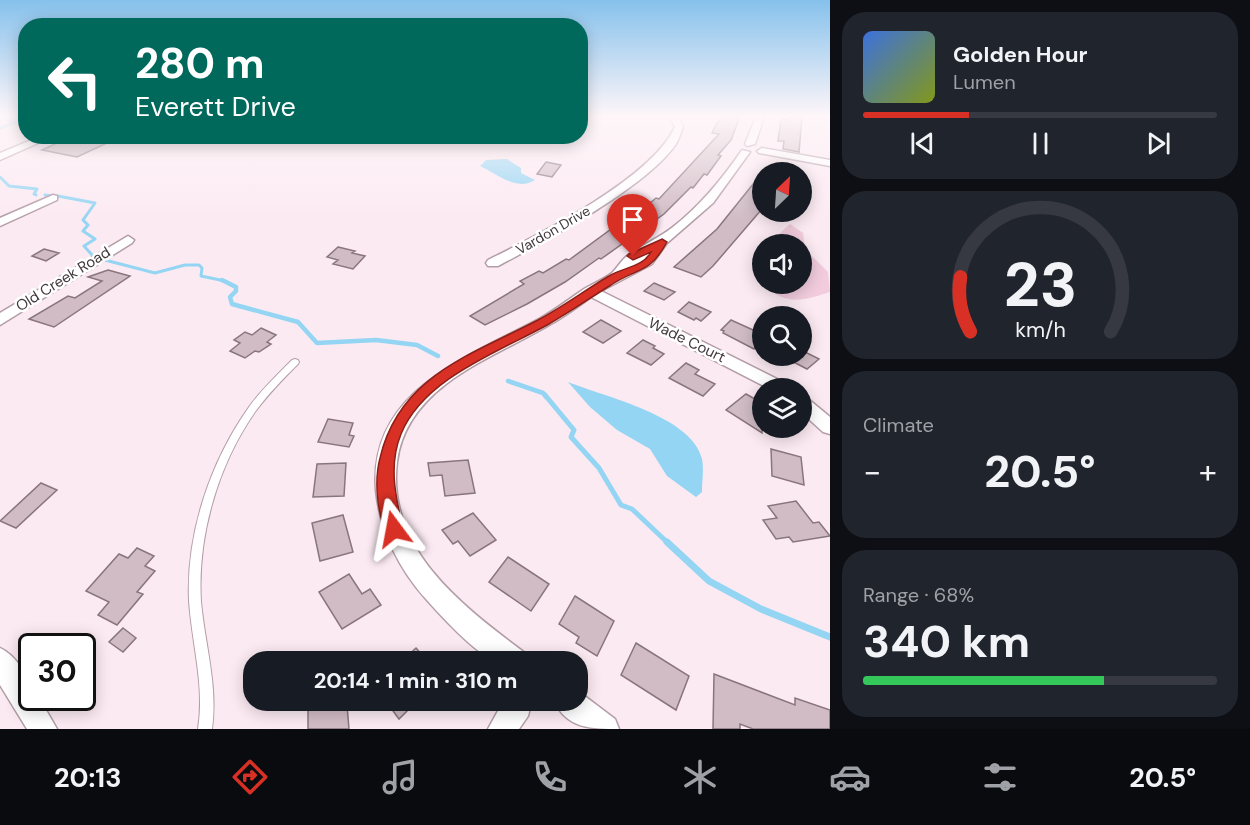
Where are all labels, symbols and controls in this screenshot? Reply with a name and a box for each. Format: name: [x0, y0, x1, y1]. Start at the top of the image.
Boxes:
text: 280 m: [135, 36, 265, 91]
text: Golden Hour: [953, 40, 1088, 69]
icon: left: [36, 42, 114, 120]
text: Lumen: [953, 69, 1016, 95]
text: Everett Drive: [135, 89, 296, 124]
icon: previous: [906, 127, 939, 160]
icon: pause: [1024, 127, 1057, 160]
icon: next: [1142, 127, 1175, 160]
north arrow: [752, 162, 812, 222]
map controls: [752, 162, 812, 438]
pin: [607, 194, 658, 256]
street label: Vardon Drive: [513, 201, 594, 259]
icon: arrive: [616, 203, 649, 236]
button: sound: [752, 234, 812, 294]
street label: Old Creek Road: [12, 242, 114, 316]
text: 23: [1003, 244, 1077, 325]
button: search: [752, 306, 812, 366]
street label: Wade Court: [645, 313, 729, 367]
text: km/h: [1015, 316, 1065, 344]
button: layers: [752, 378, 812, 438]
text: Climate: [863, 412, 934, 438]
text: 20.5°: [984, 442, 1096, 501]
text: −: [863, 450, 881, 493]
text: +: [1199, 450, 1217, 493]
position arrow: [362, 497, 426, 561]
text: Range · 68%: [863, 582, 974, 608]
text: 340 km: [863, 612, 1030, 671]
speed limit sign: 30: [18, 633, 96, 711]
text: 20:14 · 1 min · 310 m: [314, 666, 517, 695]
icon: directions: [229, 756, 271, 798]
icon: music: [379, 756, 421, 798]
icon: phone: [529, 756, 571, 798]
icon: climate: [679, 756, 721, 798]
icon: car: [829, 756, 871, 798]
icon: filters: [979, 756, 1021, 798]
text: 20:13: [54, 760, 121, 795]
text: 20.5°: [1129, 760, 1196, 795]

